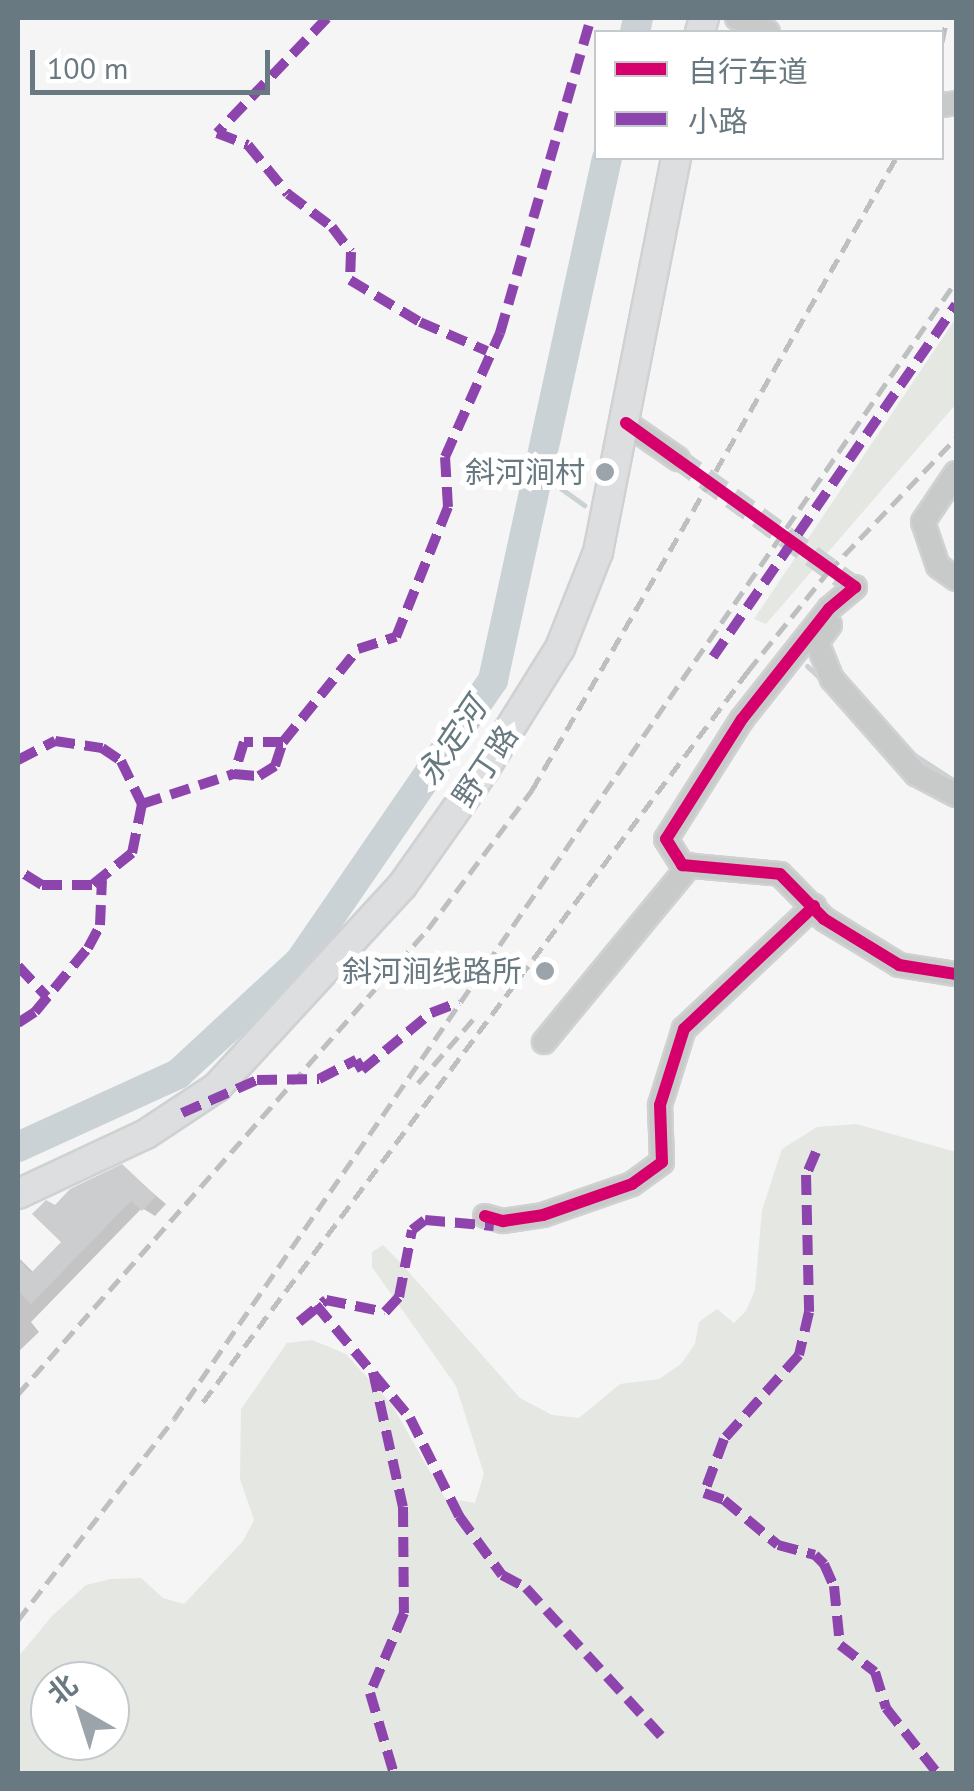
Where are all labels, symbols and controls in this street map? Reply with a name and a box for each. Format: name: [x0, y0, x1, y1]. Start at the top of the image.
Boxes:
scale bar: [35, 30, 275, 92]
legend: [594, 30, 944, 160]
text: 100 m: [47, 48, 128, 87]
text: 自行车道: [688, 51, 808, 90]
text: 小路: [688, 101, 748, 140]
place label: 斜河涧村: [465, 454, 585, 490]
marker: 斜河涧村: [594, 461, 616, 483]
water label: 永定河: [408, 690, 494, 792]
street label: 野丁路: [445, 719, 525, 813]
place label: 斜河涧线路所: [342, 953, 522, 989]
marker: 斜河涧线路所: [532, 958, 558, 984]
north arrow: [30, 1661, 130, 1761]
text: 北: [40, 1666, 85, 1712]

